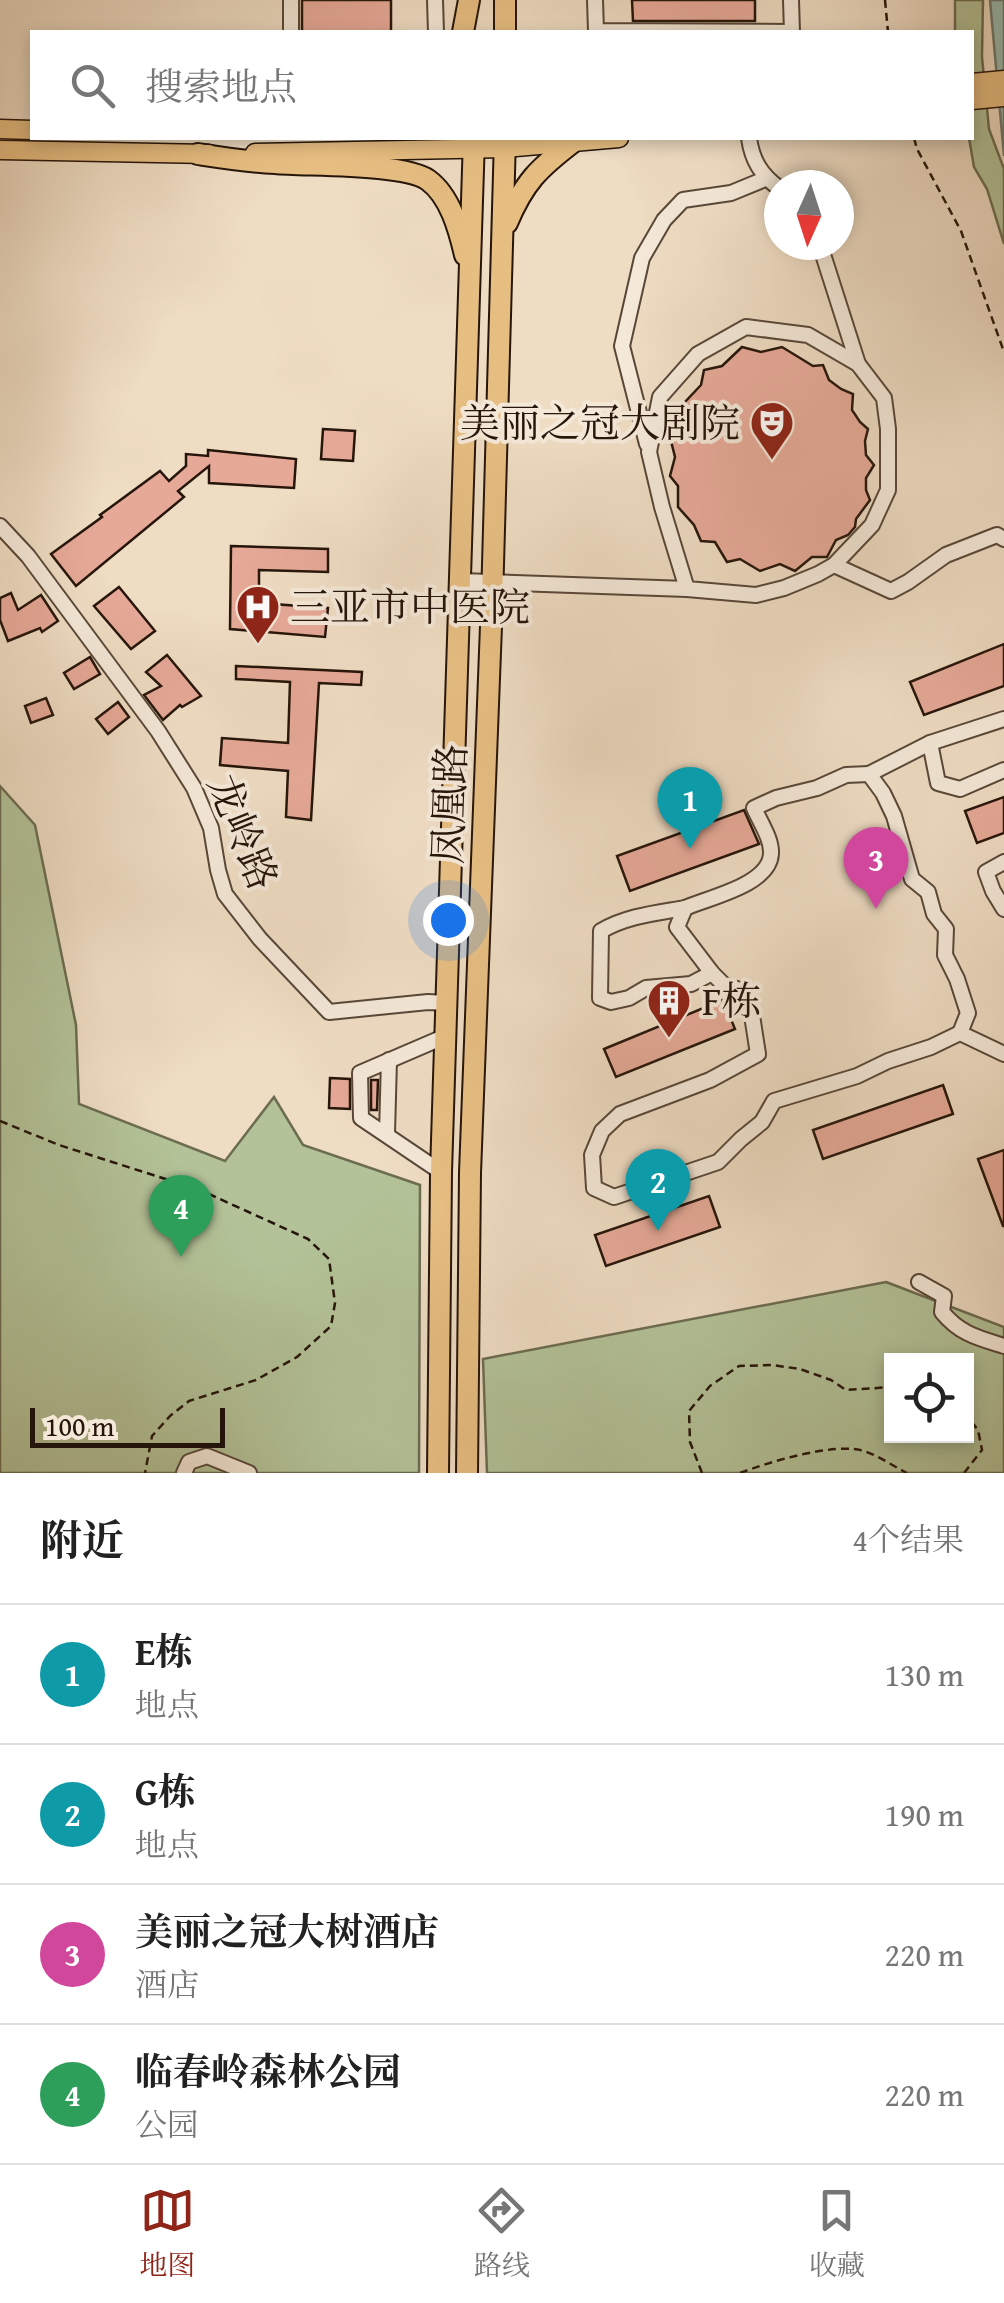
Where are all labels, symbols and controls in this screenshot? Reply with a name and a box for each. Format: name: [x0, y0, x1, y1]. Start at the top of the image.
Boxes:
search box: [30, 30, 974, 140]
icon: search: [65, 58, 120, 113]
text: 搜索地点: [145, 58, 297, 114]
north arrow: [764, 170, 854, 260]
place label: 美丽之冠大剧院: [460, 393, 740, 452]
theatre icon: 美丽之冠大剧院: [749, 400, 795, 461]
place label: 三亚市中医院: [290, 577, 530, 636]
hospital icon: 三亚市中医院: [235, 584, 281, 645]
street label: 凤凰路: [417, 743, 480, 865]
street label: 龙岭路: [194, 765, 293, 898]
pin: 1: [658, 766, 722, 849]
pin: 3: [844, 826, 908, 909]
your location: [423, 895, 474, 946]
place label: F栋: [702, 971, 762, 1030]
building icon: F栋: [646, 978, 692, 1039]
pin: 2: [626, 1148, 690, 1231]
pin: 4: [148, 1174, 214, 1257]
map controls: [884, 1353, 974, 1443]
button: locate: [884, 1353, 974, 1443]
scale bar: [30, 1403, 225, 1448]
text: 100 m: [45, 1405, 114, 1446]
text: 附近: [40, 1509, 124, 1570]
text: 4个结果: [853, 1516, 964, 1563]
text: E栋: [135, 1623, 193, 1679]
text: 1: [64, 1651, 81, 1698]
text: 130 m: [885, 1651, 964, 1698]
text: 地点: [135, 1681, 199, 1728]
text: G栋: [135, 1763, 196, 1819]
text: 2: [64, 1791, 81, 1838]
text: 190 m: [885, 1791, 964, 1838]
text: 地点: [135, 1821, 199, 1868]
text: 美丽之冠大树酒店: [135, 1903, 439, 1959]
text: 3: [64, 1931, 81, 1978]
text: 220 m: [885, 1931, 964, 1978]
text: 酒店: [135, 1961, 199, 2008]
text: 临春岭森林公园: [135, 2043, 401, 2099]
text: 4: [64, 2071, 81, 2118]
text: 220 m: [885, 2071, 964, 2118]
text: 公园: [135, 2101, 199, 2148]
tab: 地图: [139, 2183, 195, 2285]
tab: 路线: [474, 2183, 530, 2285]
tab: 收藏: [809, 2183, 865, 2285]

